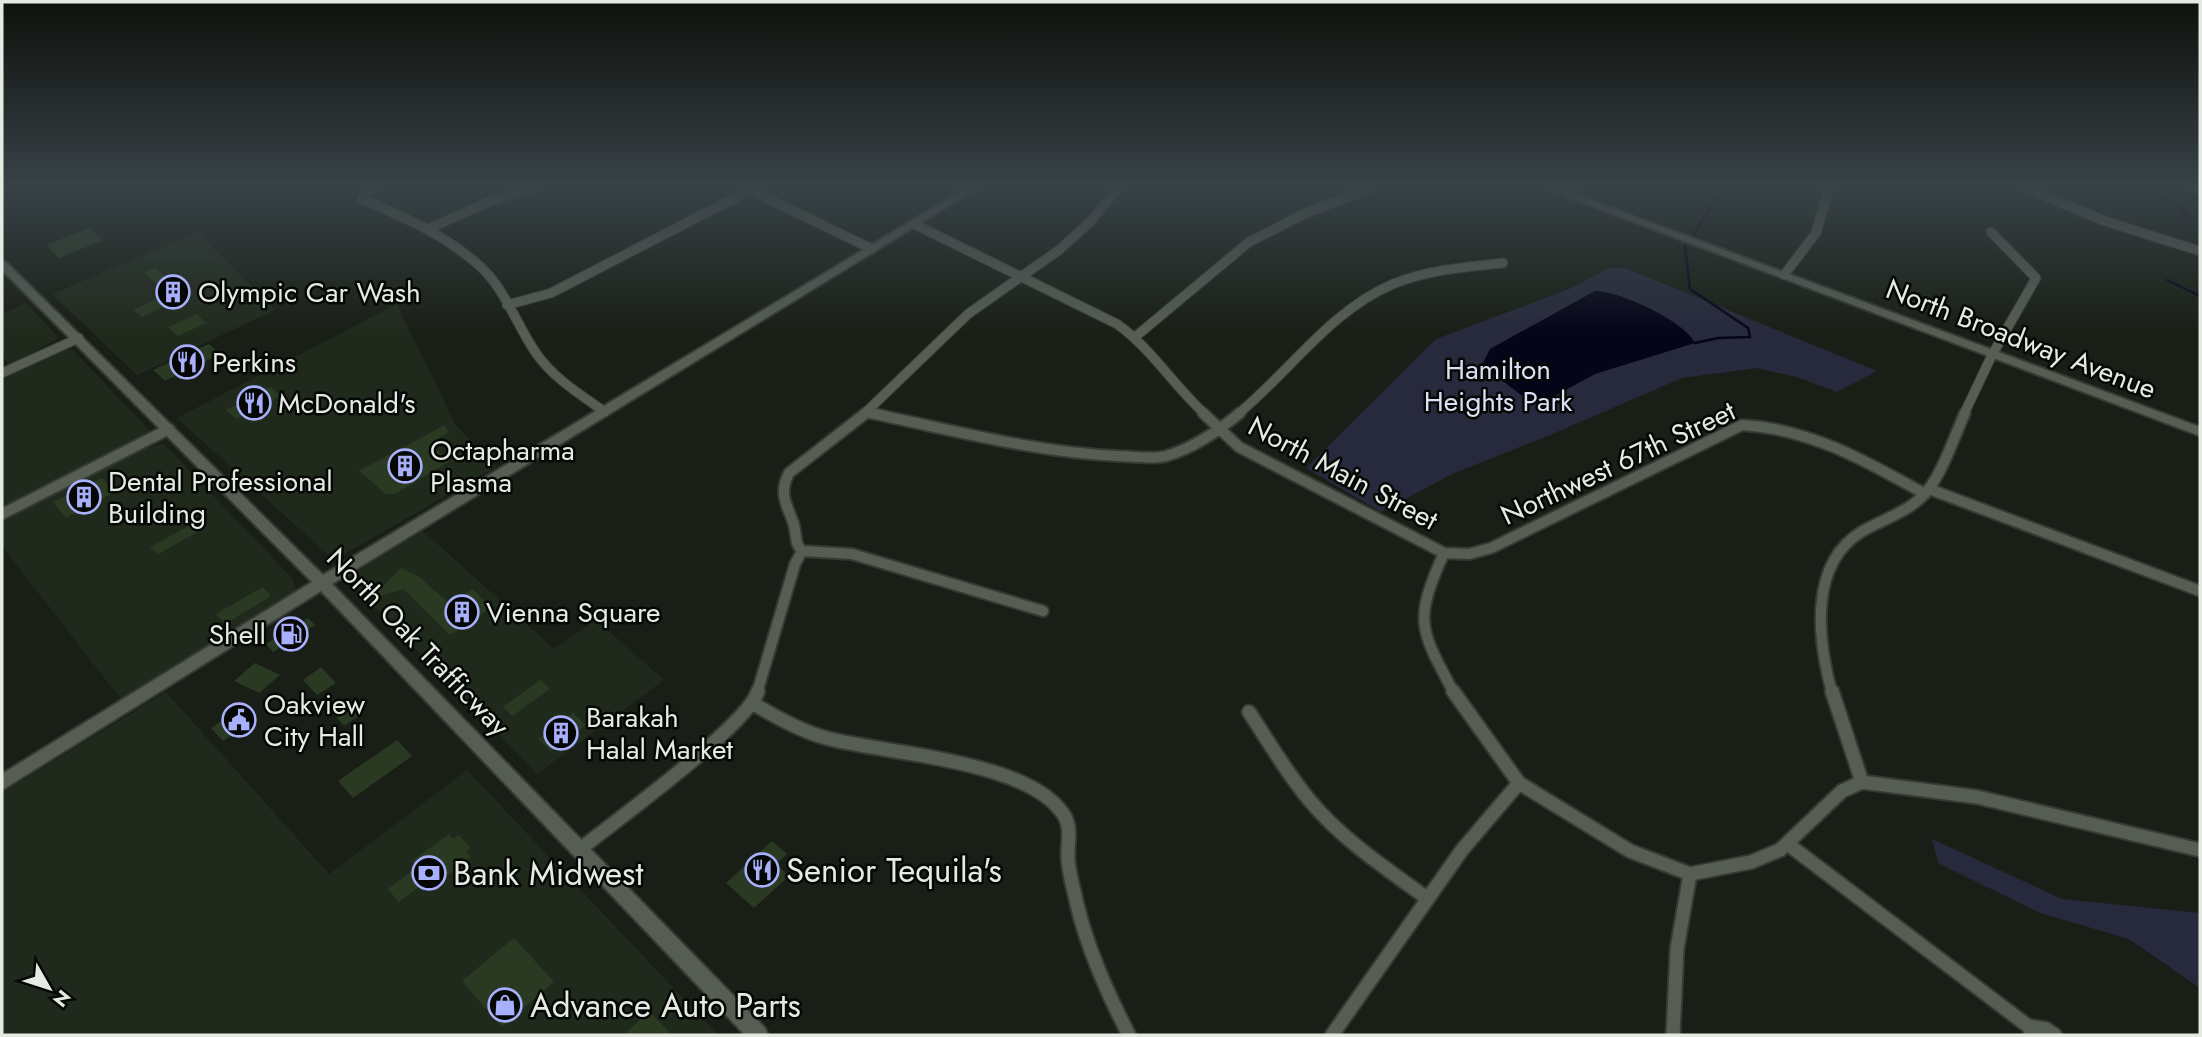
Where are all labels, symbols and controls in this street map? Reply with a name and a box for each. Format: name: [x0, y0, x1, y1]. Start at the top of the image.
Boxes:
street label: North Broadway Avenue: [1880, 269, 2162, 409]
place label: Olympic Car Wash: [198, 272, 421, 313]
building icon: Olympic Car Wash: [154, 273, 192, 311]
place label: Perkins: [212, 342, 296, 383]
restaurant icon: Perkins: [168, 343, 206, 381]
park label: Hamilton Heights Park: [1424, 349, 1573, 422]
place label: McDonald's: [278, 383, 415, 424]
restaurant icon: McDonald's: [235, 384, 273, 422]
street label: Northwest 67th Street: [1494, 390, 1742, 535]
street label: North Main Street: [1241, 406, 1445, 540]
place label: Octapharma Plasma: [430, 430, 575, 503]
building icon: Octapharma Plasma: [386, 447, 424, 485]
place label: Dental Professional Building: [108, 461, 333, 534]
building icon: Dental Professional Building: [65, 478, 103, 516]
street label: North Oak Trafficway: [317, 539, 519, 746]
place label: Vienna Square: [486, 592, 661, 633]
building icon: Vienna Square: [443, 593, 481, 631]
place label: Shell: [209, 614, 266, 655]
fuel station icon: Shell: [272, 615, 310, 653]
place label: Oakview City Hall: [264, 684, 365, 757]
place label: Barakah Halal Market: [586, 697, 733, 770]
public building icon: Oakview City Hall: [220, 701, 258, 739]
building icon: Barakah Halal Market: [542, 714, 580, 752]
place label: Senior Tequila's: [786, 847, 1002, 894]
place label: Bank Midwest: [453, 850, 643, 897]
restaurant icon: Senior Tequila's: [743, 851, 781, 889]
bank icon: Bank Midwest: [410, 854, 448, 892]
north arrow: [14, 953, 84, 1023]
place label: Advance Auto Parts: [530, 982, 801, 1029]
text: N: [47, 984, 77, 1013]
shop icon: Advance Auto Parts: [486, 986, 524, 1024]

